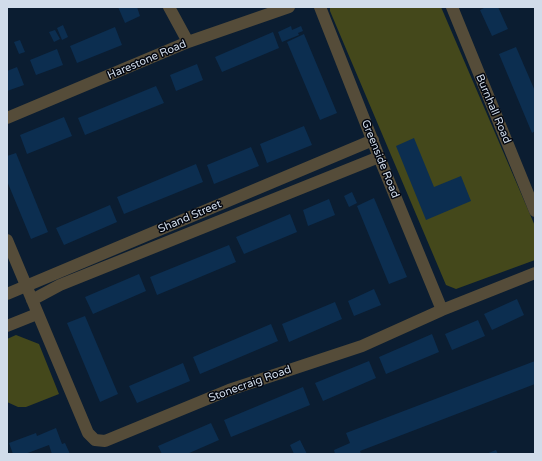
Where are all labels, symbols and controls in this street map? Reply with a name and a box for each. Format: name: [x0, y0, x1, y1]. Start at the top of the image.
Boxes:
street label: Harestone Road: [106, 37, 188, 83]
street label: Burnhall Road: [472, 72, 514, 146]
street label: Greenside Road: [358, 118, 402, 200]
street label: Shand Street: [156, 198, 224, 236]
street label: Stonecraig Road: [207, 363, 293, 405]

